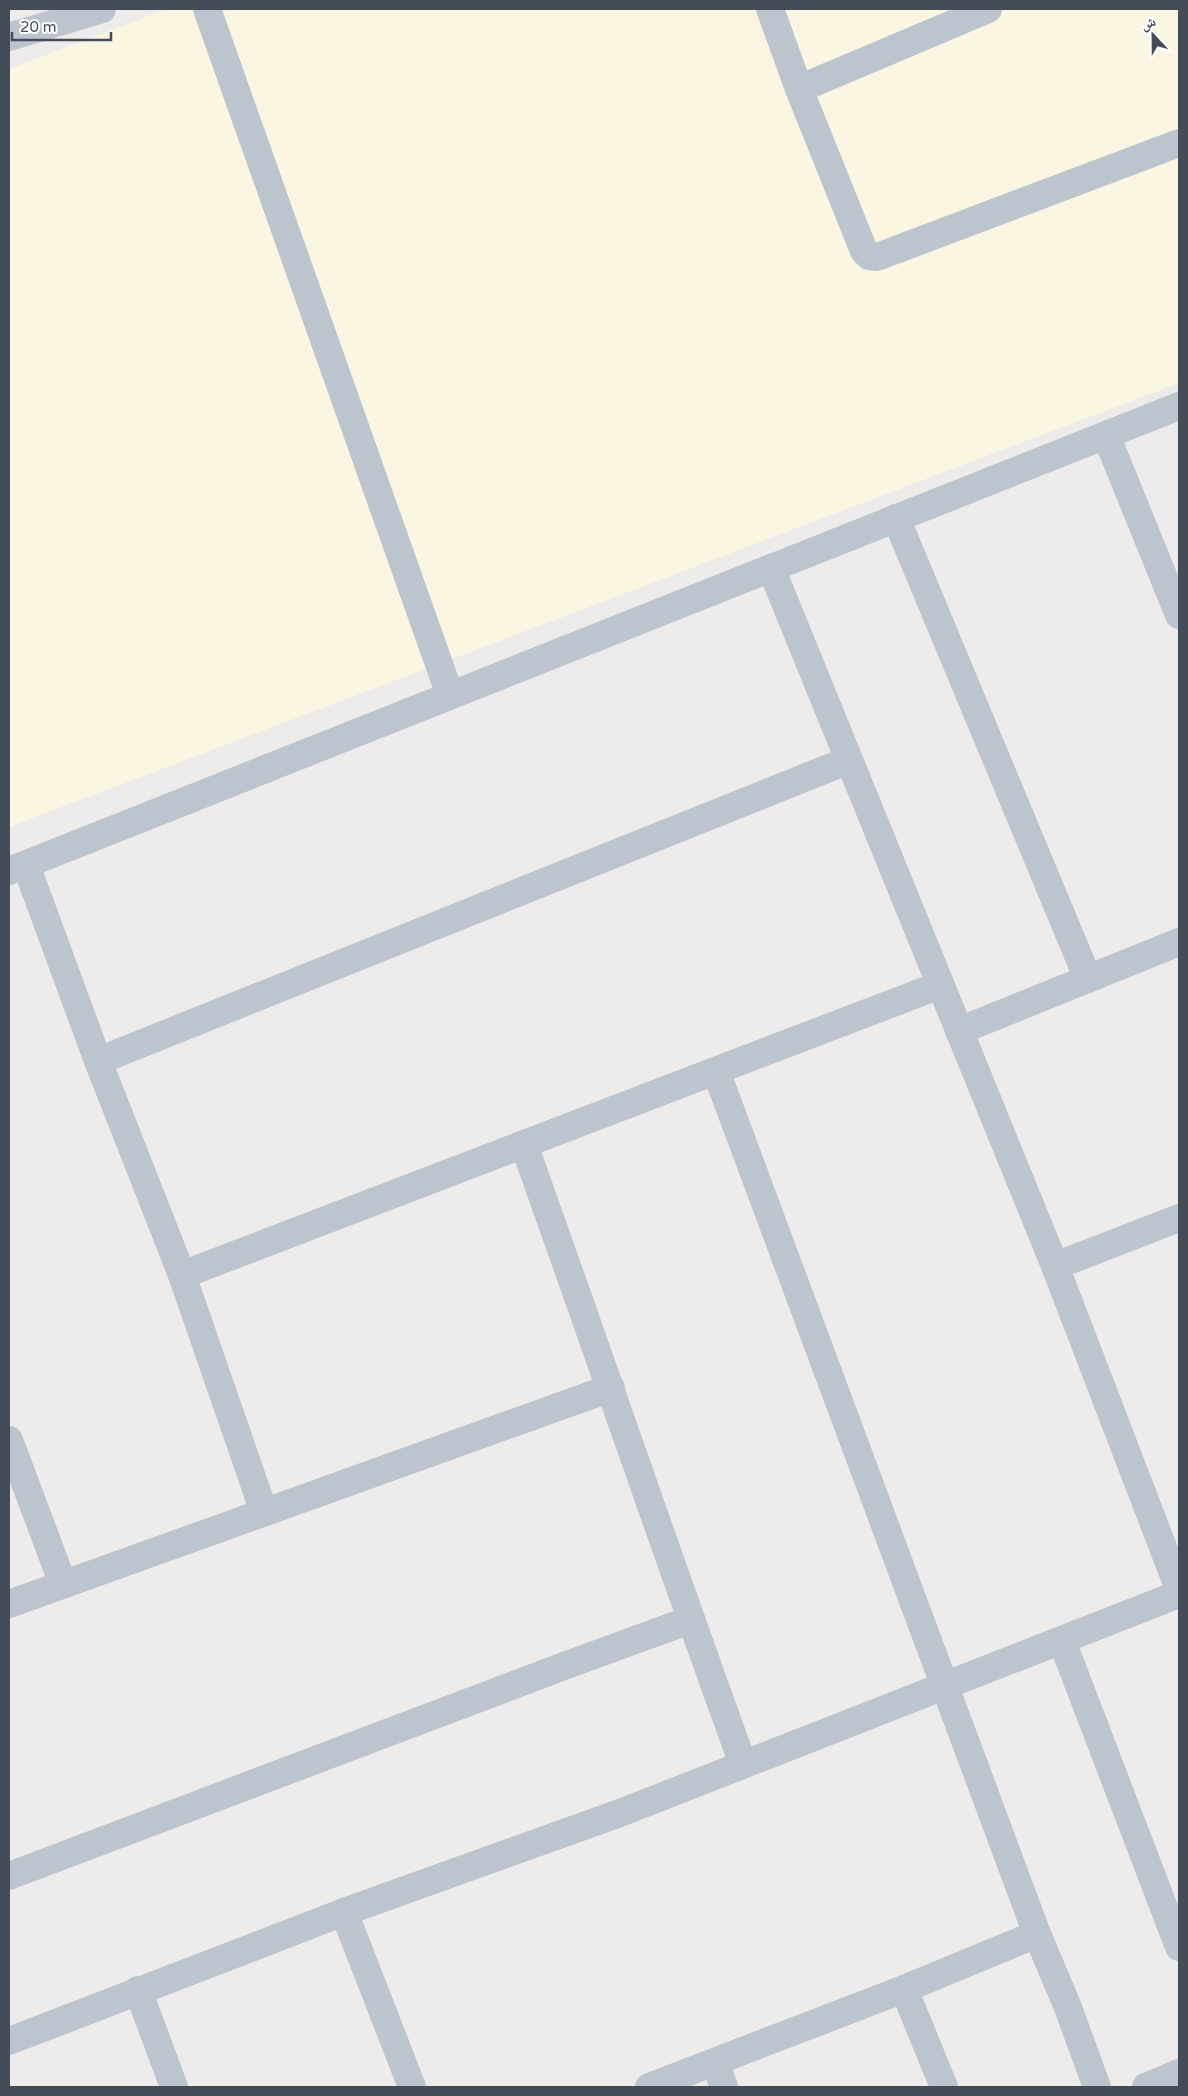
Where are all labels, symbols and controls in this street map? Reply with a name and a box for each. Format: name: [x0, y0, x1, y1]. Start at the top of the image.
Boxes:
scale bar: [12, 10, 111, 42]
north arrow: [1128, 10, 1178, 60]
text: ش: [1138, 13, 1159, 34]
text: 20 m: [20, 18, 57, 36]

